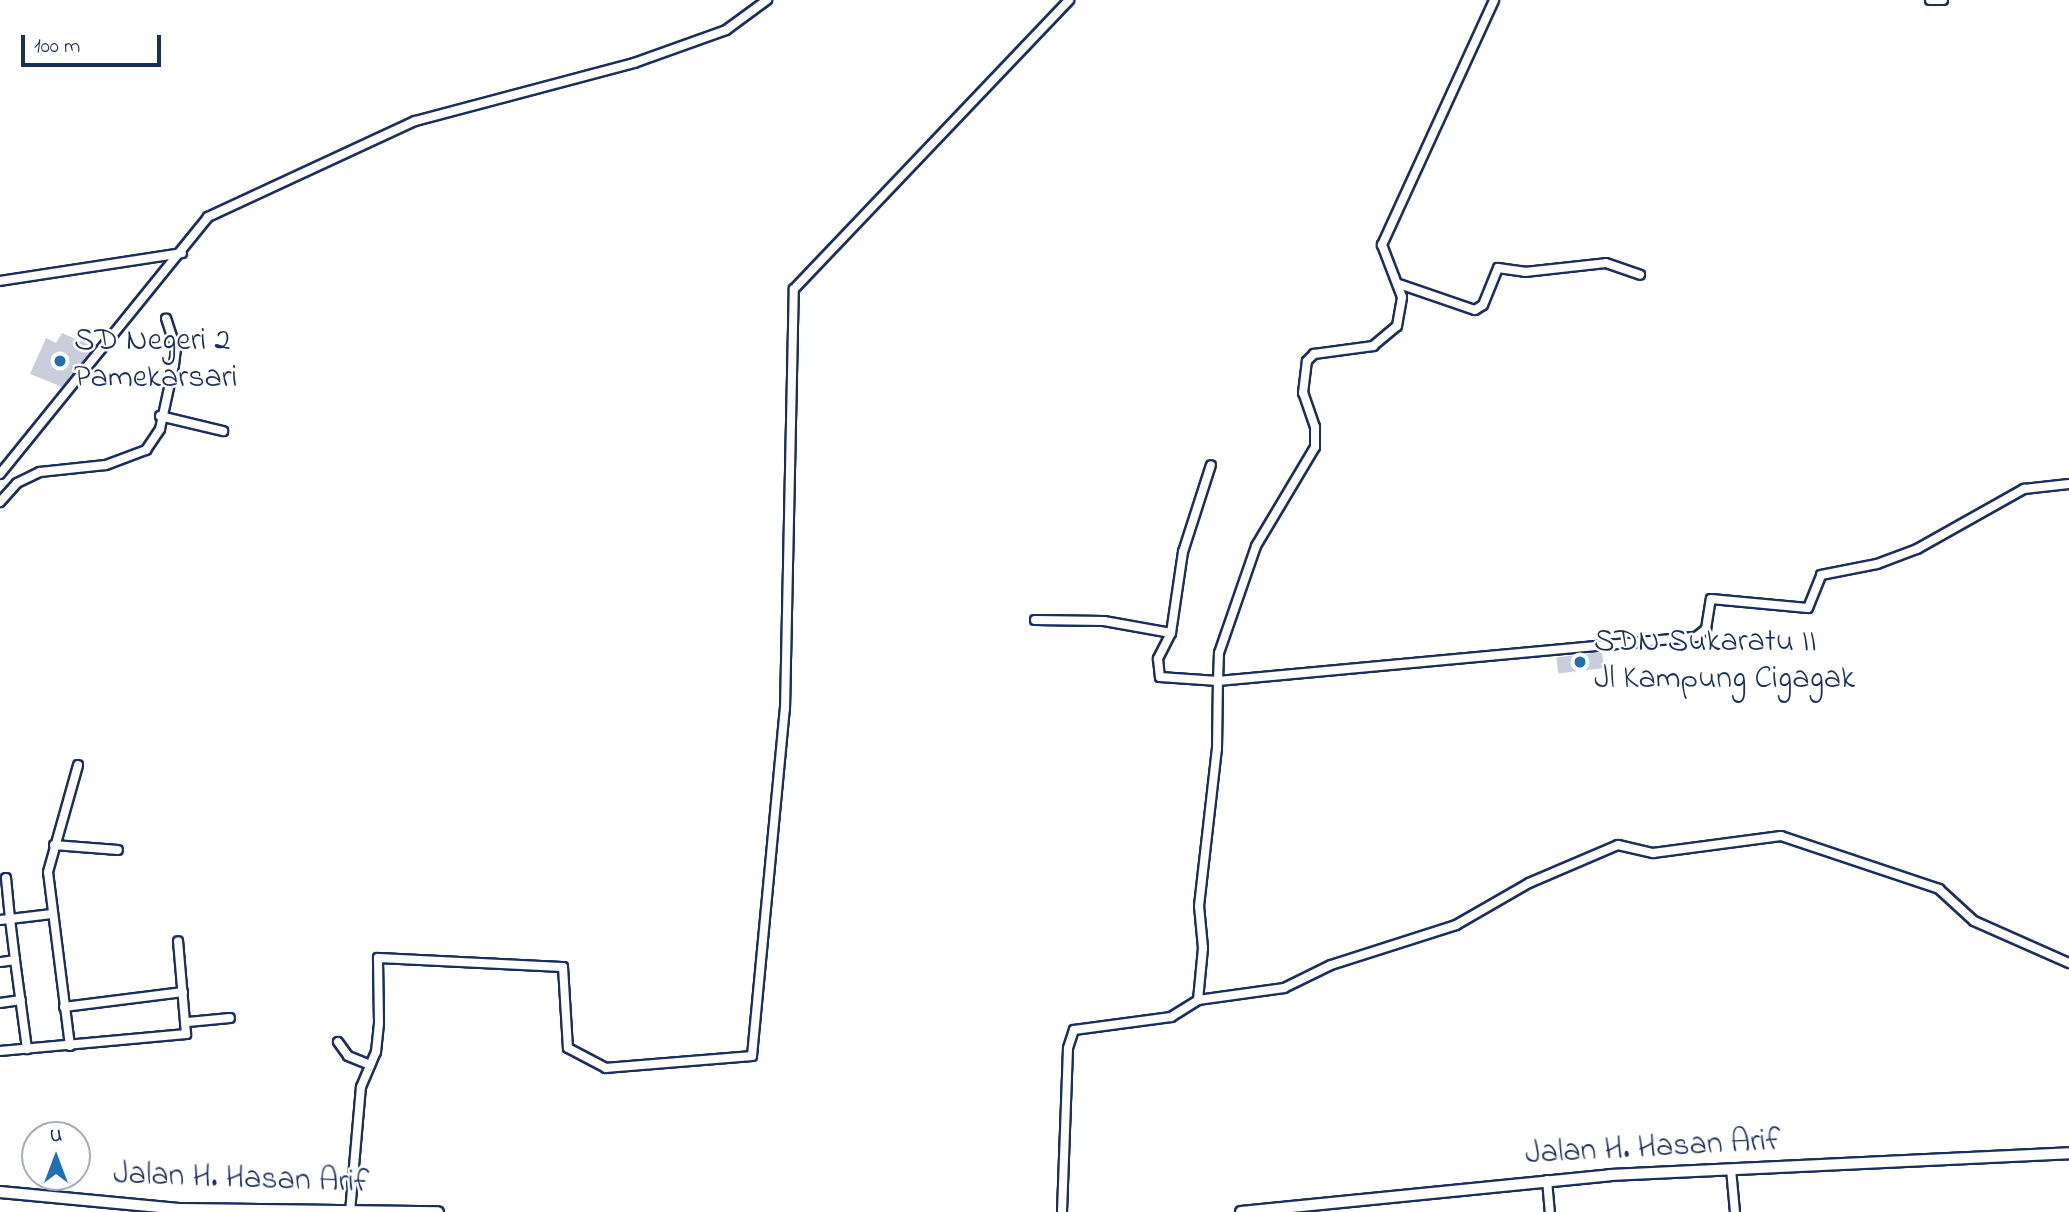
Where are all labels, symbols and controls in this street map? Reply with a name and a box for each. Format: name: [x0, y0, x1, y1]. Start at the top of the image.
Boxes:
scale bar: [24, 21, 164, 65]
text: 100 m: [34, 32, 80, 62]
place label: SD Negeri 2 Pamekarsari: [74, 324, 238, 399]
marker: SD Negeri 2 Pamekarsari: [52, 353, 68, 369]
place label: SDN Sukaratu II Jl Kampung Cigagak: [1594, 625, 1855, 700]
marker: SDN Sukaratu II Jl Kampung Cigagak: [1572, 654, 1588, 670]
north arrow: [21, 1121, 91, 1191]
text: U: [50, 1123, 62, 1150]
street label: Jalan H. Hasan Arif: [1524, 1123, 1782, 1175]
street label: Jalan H. Hasan Arif: [112, 1156, 370, 1204]

